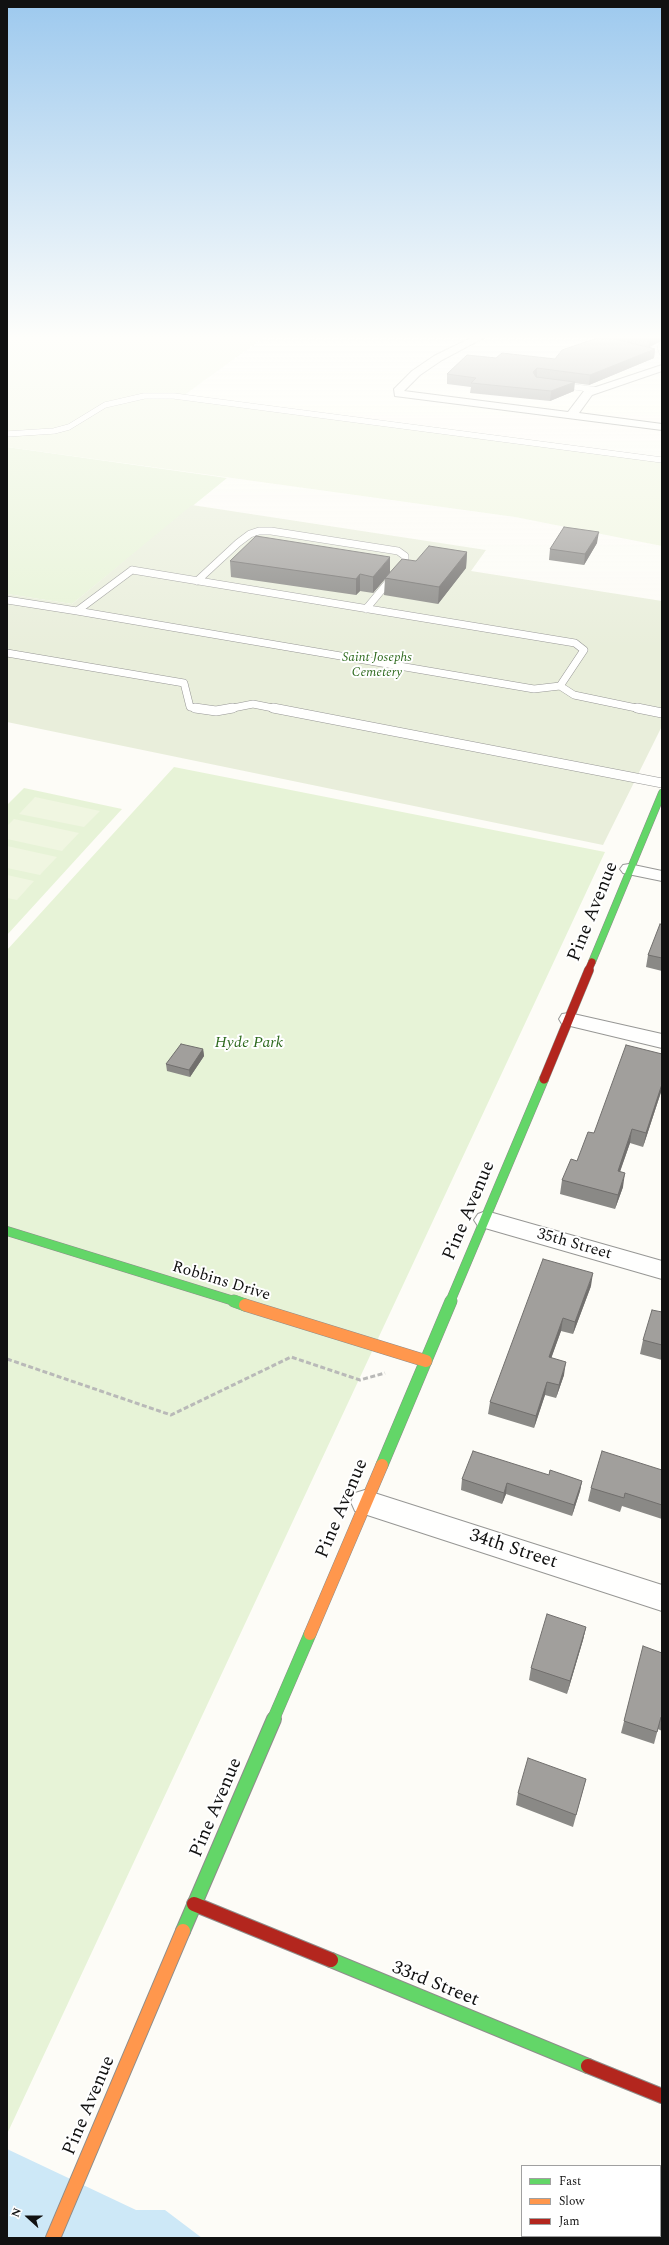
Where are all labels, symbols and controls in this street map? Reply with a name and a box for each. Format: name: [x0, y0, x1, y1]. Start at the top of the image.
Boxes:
park label: Saint Josephs Cemetery: [342, 650, 412, 681]
street label: Pine Avenue: [564, 859, 624, 965]
park label: Hyde Park: [215, 1034, 283, 1054]
street label: Pine Avenue: [439, 1158, 501, 1264]
street label: 35th Street: [534, 1225, 614, 1265]
street label: Robbins Drive: [170, 1258, 272, 1306]
street label: Pine Avenue: [312, 1456, 374, 1562]
street label: 34th Street: [466, 1525, 560, 1575]
street label: Pine Avenue: [186, 1755, 248, 1861]
street label: 33rd Street: [388, 1957, 482, 2013]
street label: Pine Avenue: [59, 2053, 121, 2159]
legend: [521, 2165, 661, 2237]
text: Fast: [559, 2172, 581, 2191]
text: Slow: [559, 2192, 584, 2211]
north arrow: [8, 2197, 48, 2237]
text: N: [7, 2205, 26, 2220]
text: Jam: [559, 2212, 580, 2231]

